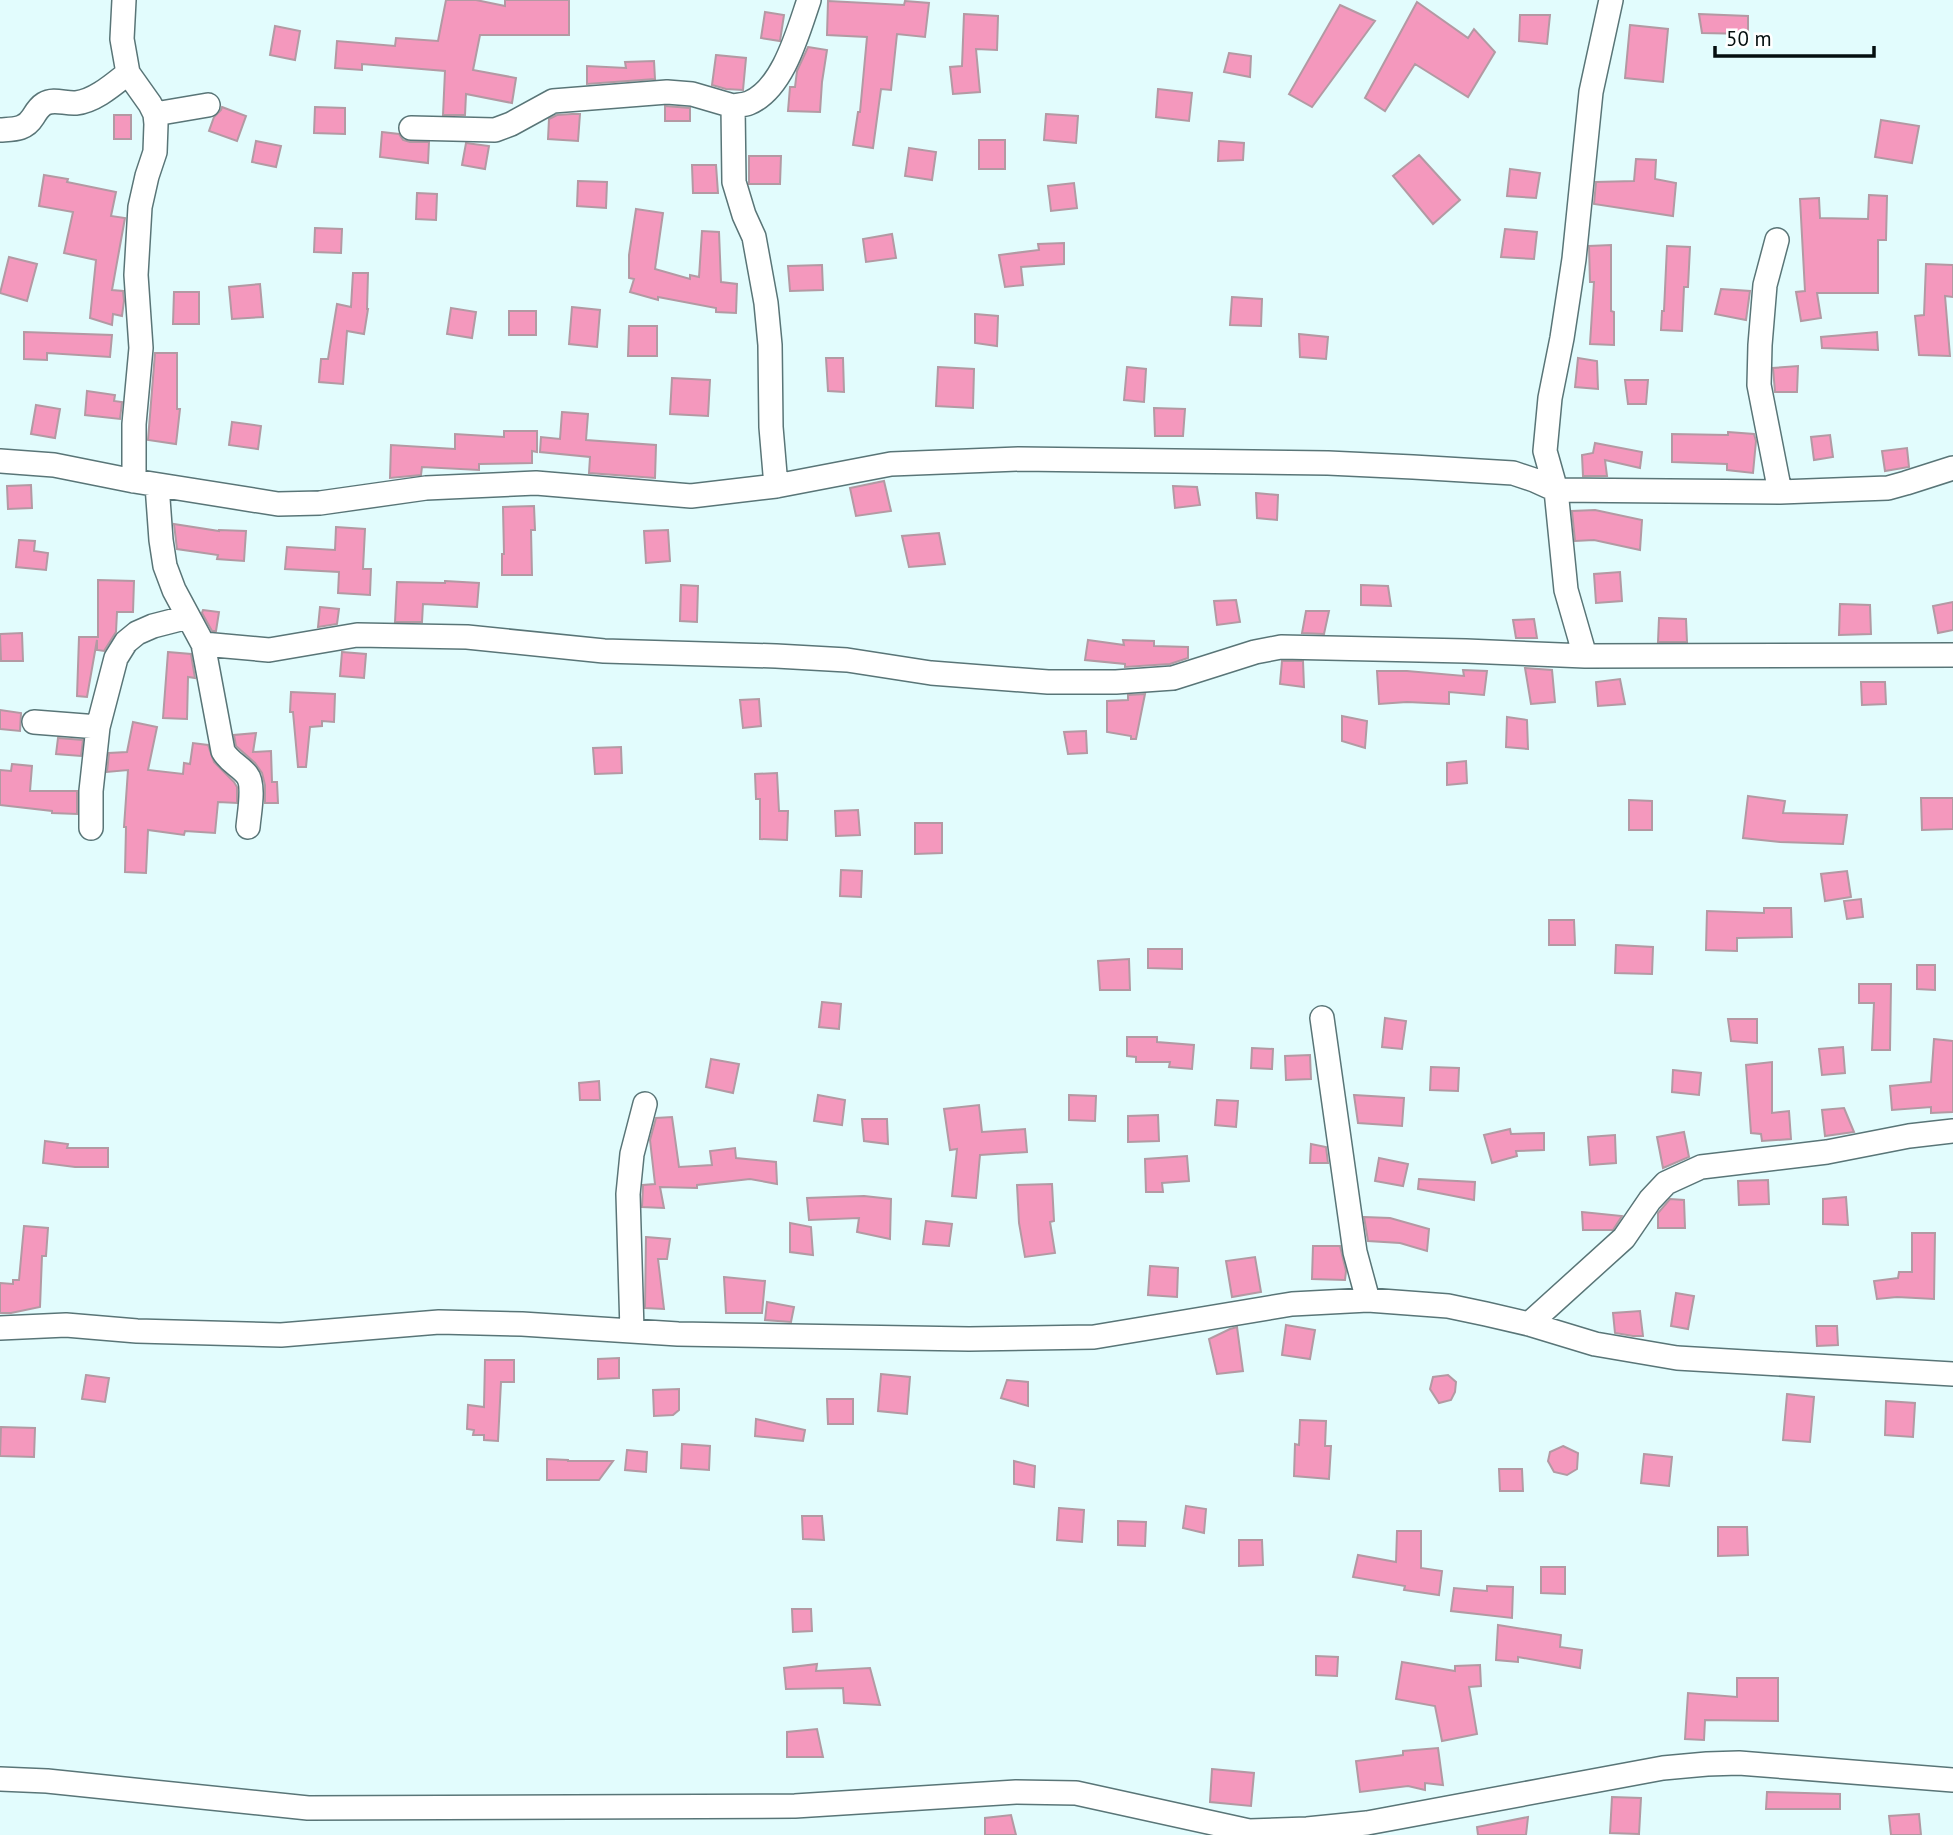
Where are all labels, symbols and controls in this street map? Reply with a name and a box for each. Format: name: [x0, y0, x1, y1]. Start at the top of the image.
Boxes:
scale bar: [1715, 14, 1874, 58]
text: 50 m: [1726, 25, 1772, 52]

